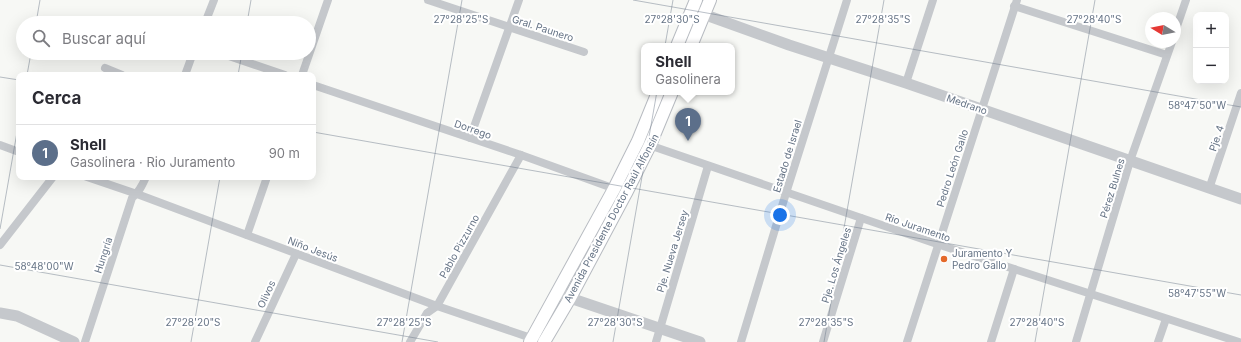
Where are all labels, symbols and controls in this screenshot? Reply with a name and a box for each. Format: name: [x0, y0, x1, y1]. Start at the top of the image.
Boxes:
street label: Gral. Paunero: [511, 12, 575, 44]
north arrow: [1145, 12, 1181, 48]
map controls: [1193, 12, 1229, 84]
button: +: [1193, 12, 1229, 48]
text: 27°28'25"S: [434, 13, 488, 25]
text: 27°28'30"S: [644, 13, 700, 25]
text: 27°28'35"S: [856, 13, 910, 25]
text: 27°28'40"S: [1067, 13, 1121, 25]
search box: [16, 16, 316, 60]
icon: search: [30, 27, 52, 49]
text: Buscar aquí: [62, 29, 146, 48]
popup: [641, 43, 735, 95]
button: −: [1193, 48, 1229, 84]
text: Shell: [655, 52, 692, 71]
text: Gasolinera: [655, 71, 721, 87]
text: Cerca: [32, 88, 81, 108]
street label: Medrano: [945, 91, 989, 117]
text: 58°47'50"W: [1168, 99, 1226, 111]
pin: 1: [675, 108, 701, 141]
street label: Dorrego: [453, 117, 493, 141]
street label: Estado de Israel: [770, 118, 804, 194]
street label: Pje. 4: [1206, 123, 1226, 153]
street label: Pedro León Gallo: [934, 128, 970, 208]
street label: Avenida Presidente Doctor Raúl Alfonsín: [561, 131, 661, 305]
text: Shell: [70, 135, 106, 154]
text: 1: [42, 145, 48, 161]
text: 90 m: [269, 145, 300, 161]
text: Gasolinera · Rio Juramento: [70, 154, 235, 170]
street label: Pérez Bulnes: [1097, 157, 1127, 219]
your location: [770, 205, 790, 225]
street label: Pje. Nueva Jersey: [654, 208, 690, 294]
street label: Rio Juramento: [884, 210, 952, 244]
street label: Pablo Pizzurno: [437, 212, 481, 280]
street label: Pje. Los Ángeles: [818, 225, 853, 304]
street label: Niño Jesús: [286, 234, 340, 264]
street label: Hungría: [92, 235, 114, 275]
place label: Juramento Y Pedro Gallo: [952, 247, 1012, 271]
marker: Juramento Y Pedro Gallo: [939, 254, 949, 264]
text: 58°48'00"W: [15, 260, 74, 272]
street label: Olivos: [254, 278, 278, 310]
text: 58°47'55"W: [1168, 287, 1226, 299]
text: 27°28'20"S: [165, 316, 221, 328]
text: 27°28'25"S: [377, 316, 431, 328]
text: 27°28'30"S: [587, 316, 643, 328]
text: 27°28'35"S: [799, 316, 853, 328]
text: 27°28'40"S: [1010, 316, 1064, 328]

